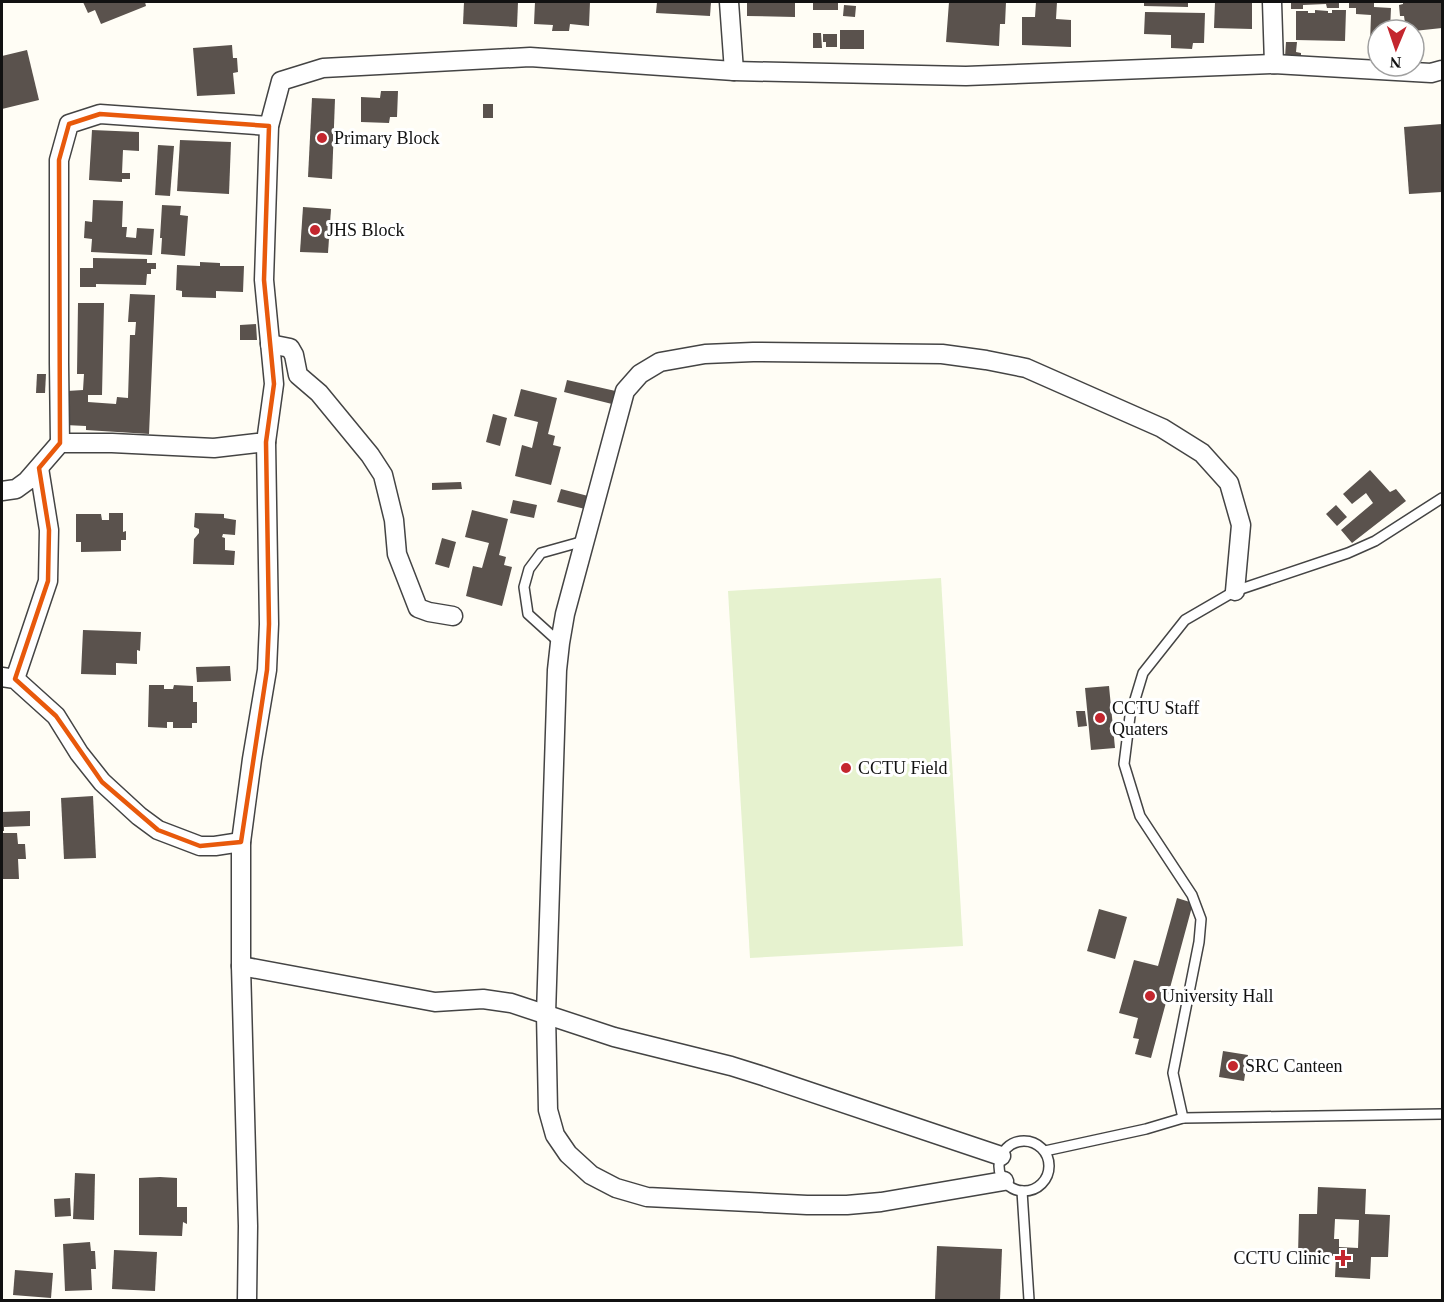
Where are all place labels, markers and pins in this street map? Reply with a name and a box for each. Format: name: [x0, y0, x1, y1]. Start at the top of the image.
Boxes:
place label: Primary Block: [334, 128, 440, 148]
marker: Primary Block: [315, 131, 329, 145]
place label: JHS Block: [327, 220, 405, 240]
marker: JHS Block: [308, 223, 322, 237]
place label: CCTU Staff Quaters: [1112, 698, 1199, 739]
marker: CCTU Staff Quaters: [1093, 711, 1107, 725]
place label: CCTU Field: [858, 758, 948, 778]
marker: CCTU Field: [839, 761, 853, 775]
place label: University Hall: [1162, 986, 1273, 1006]
marker: University Hall: [1143, 989, 1157, 1003]
place label: SRC Canteen: [1245, 1056, 1343, 1076]
marker: SRC Canteen: [1226, 1059, 1240, 1073]
place label: CCTU Clinic: [1233, 1248, 1330, 1268]
marker: CCTU Clinic: [1334, 1249, 1352, 1267]

